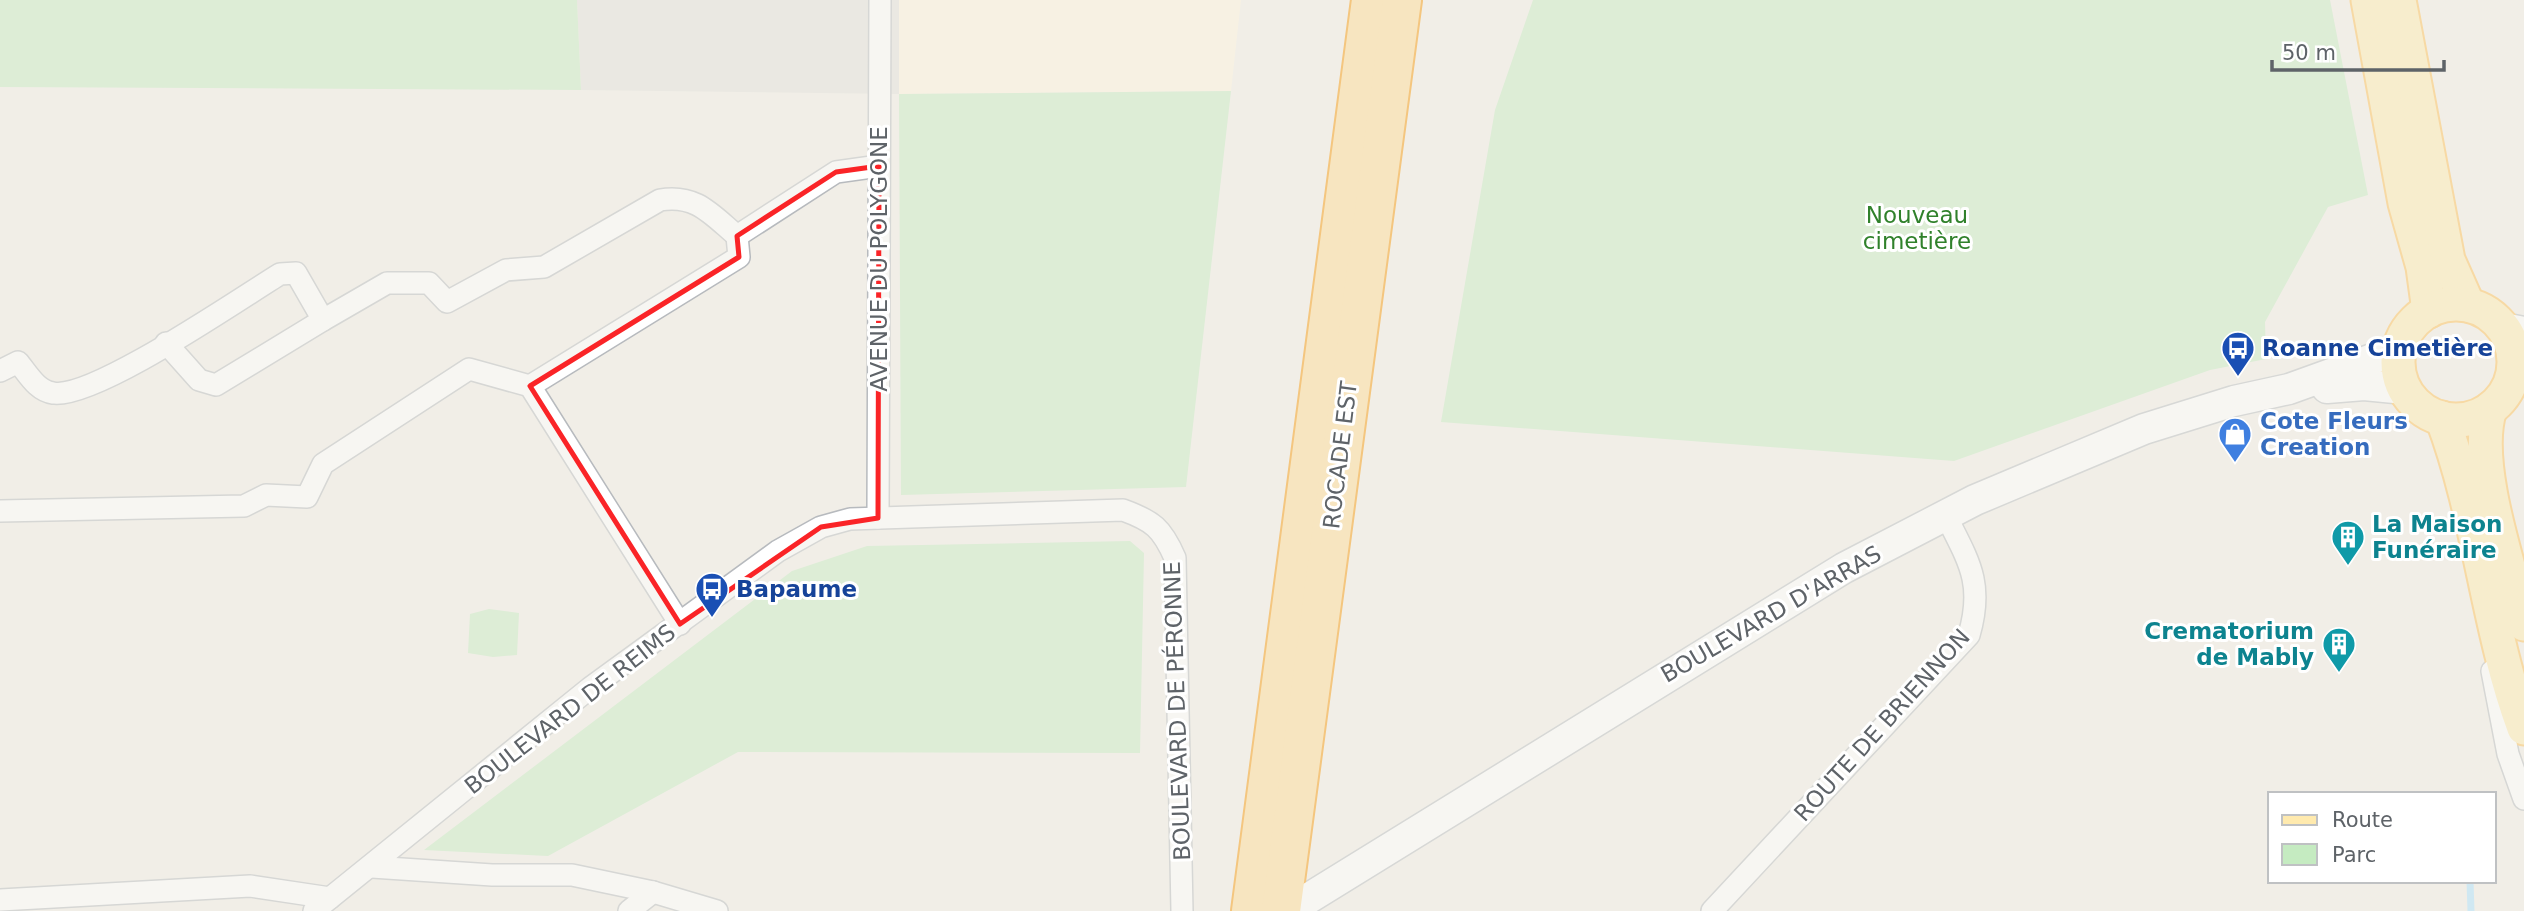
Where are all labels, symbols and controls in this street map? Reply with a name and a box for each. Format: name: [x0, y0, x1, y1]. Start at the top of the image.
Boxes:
scale bar: [2272, 28, 2444, 72]
text: 50 m: [2282, 41, 2336, 65]
street label: AVENUE DU POLYGONE: [866, 126, 892, 392]
park label: Nouveau cimetière: [1863, 202, 1971, 254]
bus stop icon: Roanne Cimetière: [2219, 329, 2257, 378]
place label: Roanne Cimetière: [2262, 335, 2493, 361]
street label: ROCADE EST: [1318, 379, 1362, 530]
place label: Cote Fleurs Creation: [2260, 408, 2408, 460]
shop icon: Cote Fleurs Creation: [2216, 415, 2254, 464]
place label: La Maison Funéraire: [2372, 511, 2502, 563]
building icon: La Maison Funéraire: [2329, 518, 2367, 567]
street label: BOULEVARD D'ARRAS: [1656, 540, 1886, 688]
street label: BOULEVARD DE PÉRONNE: [1158, 561, 1195, 861]
bus stop icon: Bapaume: [693, 570, 731, 619]
place label: Bapaume: [736, 576, 857, 602]
place label: Crematorium de Mably: [2144, 618, 2314, 670]
street label: BOULEVARD DE REIMS: [460, 619, 680, 799]
street label: ROUTE DE BRIENNON: [1789, 624, 1975, 826]
building icon: Crematorium de Mably: [2320, 625, 2358, 674]
legend: [2268, 792, 2496, 883]
text: Route: [2332, 808, 2393, 832]
text: Parc: [2332, 843, 2376, 867]

